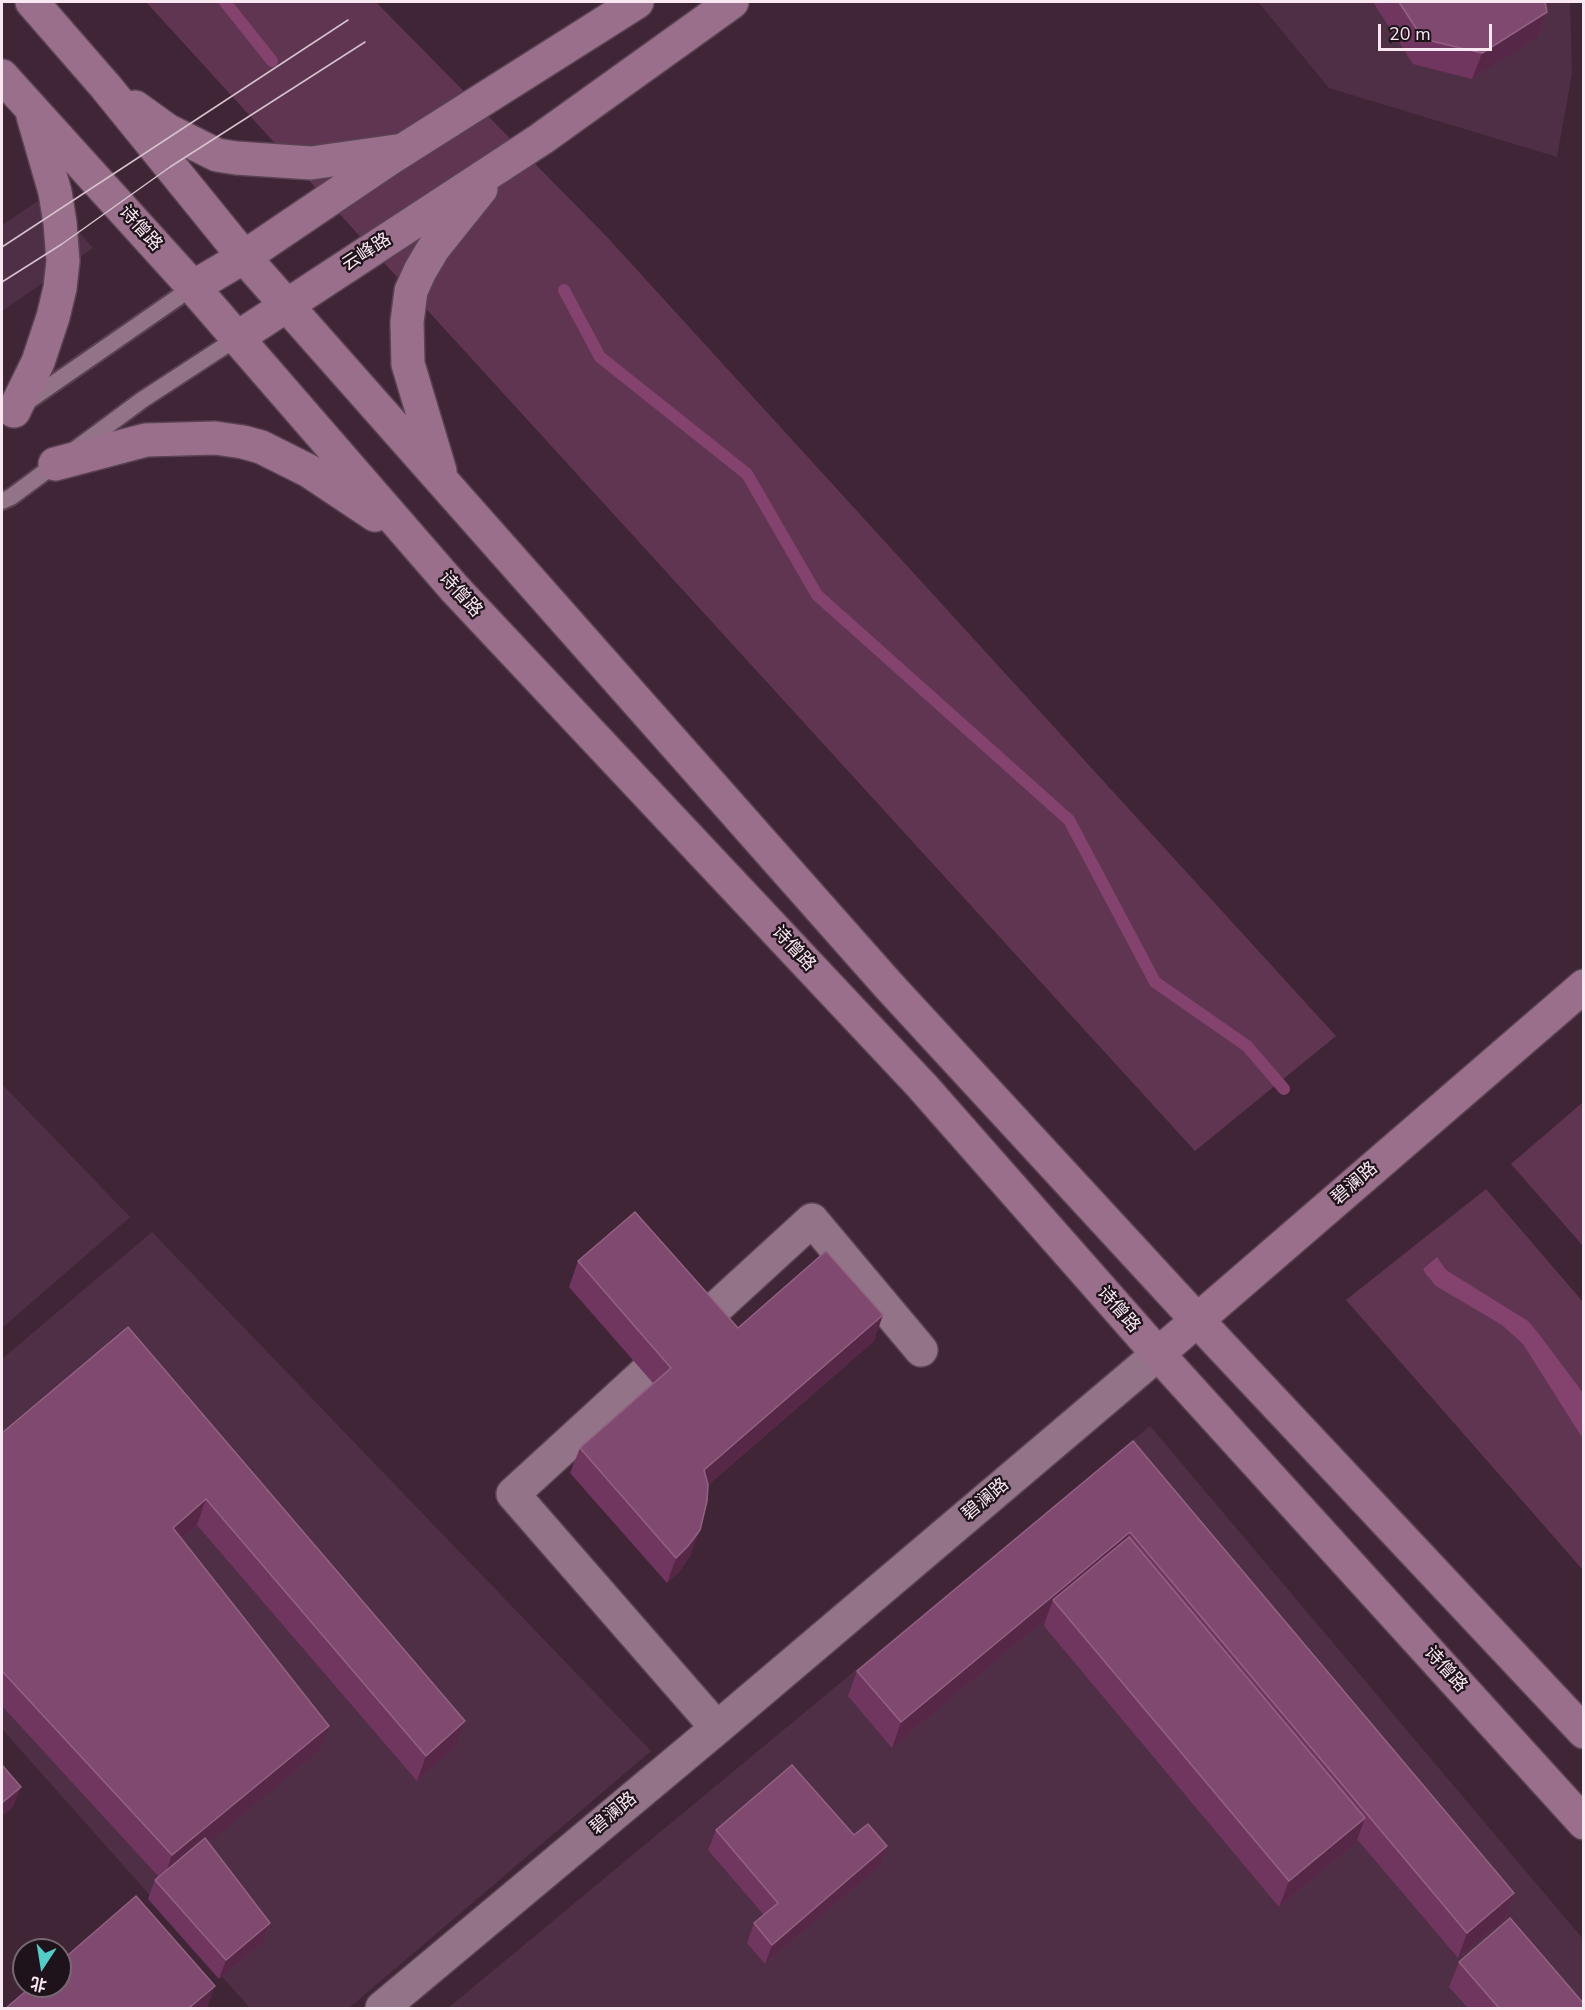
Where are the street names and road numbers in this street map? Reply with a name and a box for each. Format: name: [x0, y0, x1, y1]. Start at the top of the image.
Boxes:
street label: 诗僧路: [114, 202, 166, 256]
street label: 云峰路: [338, 229, 396, 277]
street label: 诗僧路: [434, 568, 486, 622]
street label: 诗僧路: [767, 922, 819, 976]
street label: 碧澜路: [1328, 1158, 1382, 1210]
street label: 诗僧路: [1092, 1283, 1144, 1337]
street label: 碧澜路: [958, 1474, 1014, 1526]
street label: 诗僧路: [1419, 1643, 1471, 1697]
street label: 碧澜路: [586, 1788, 642, 1840]

